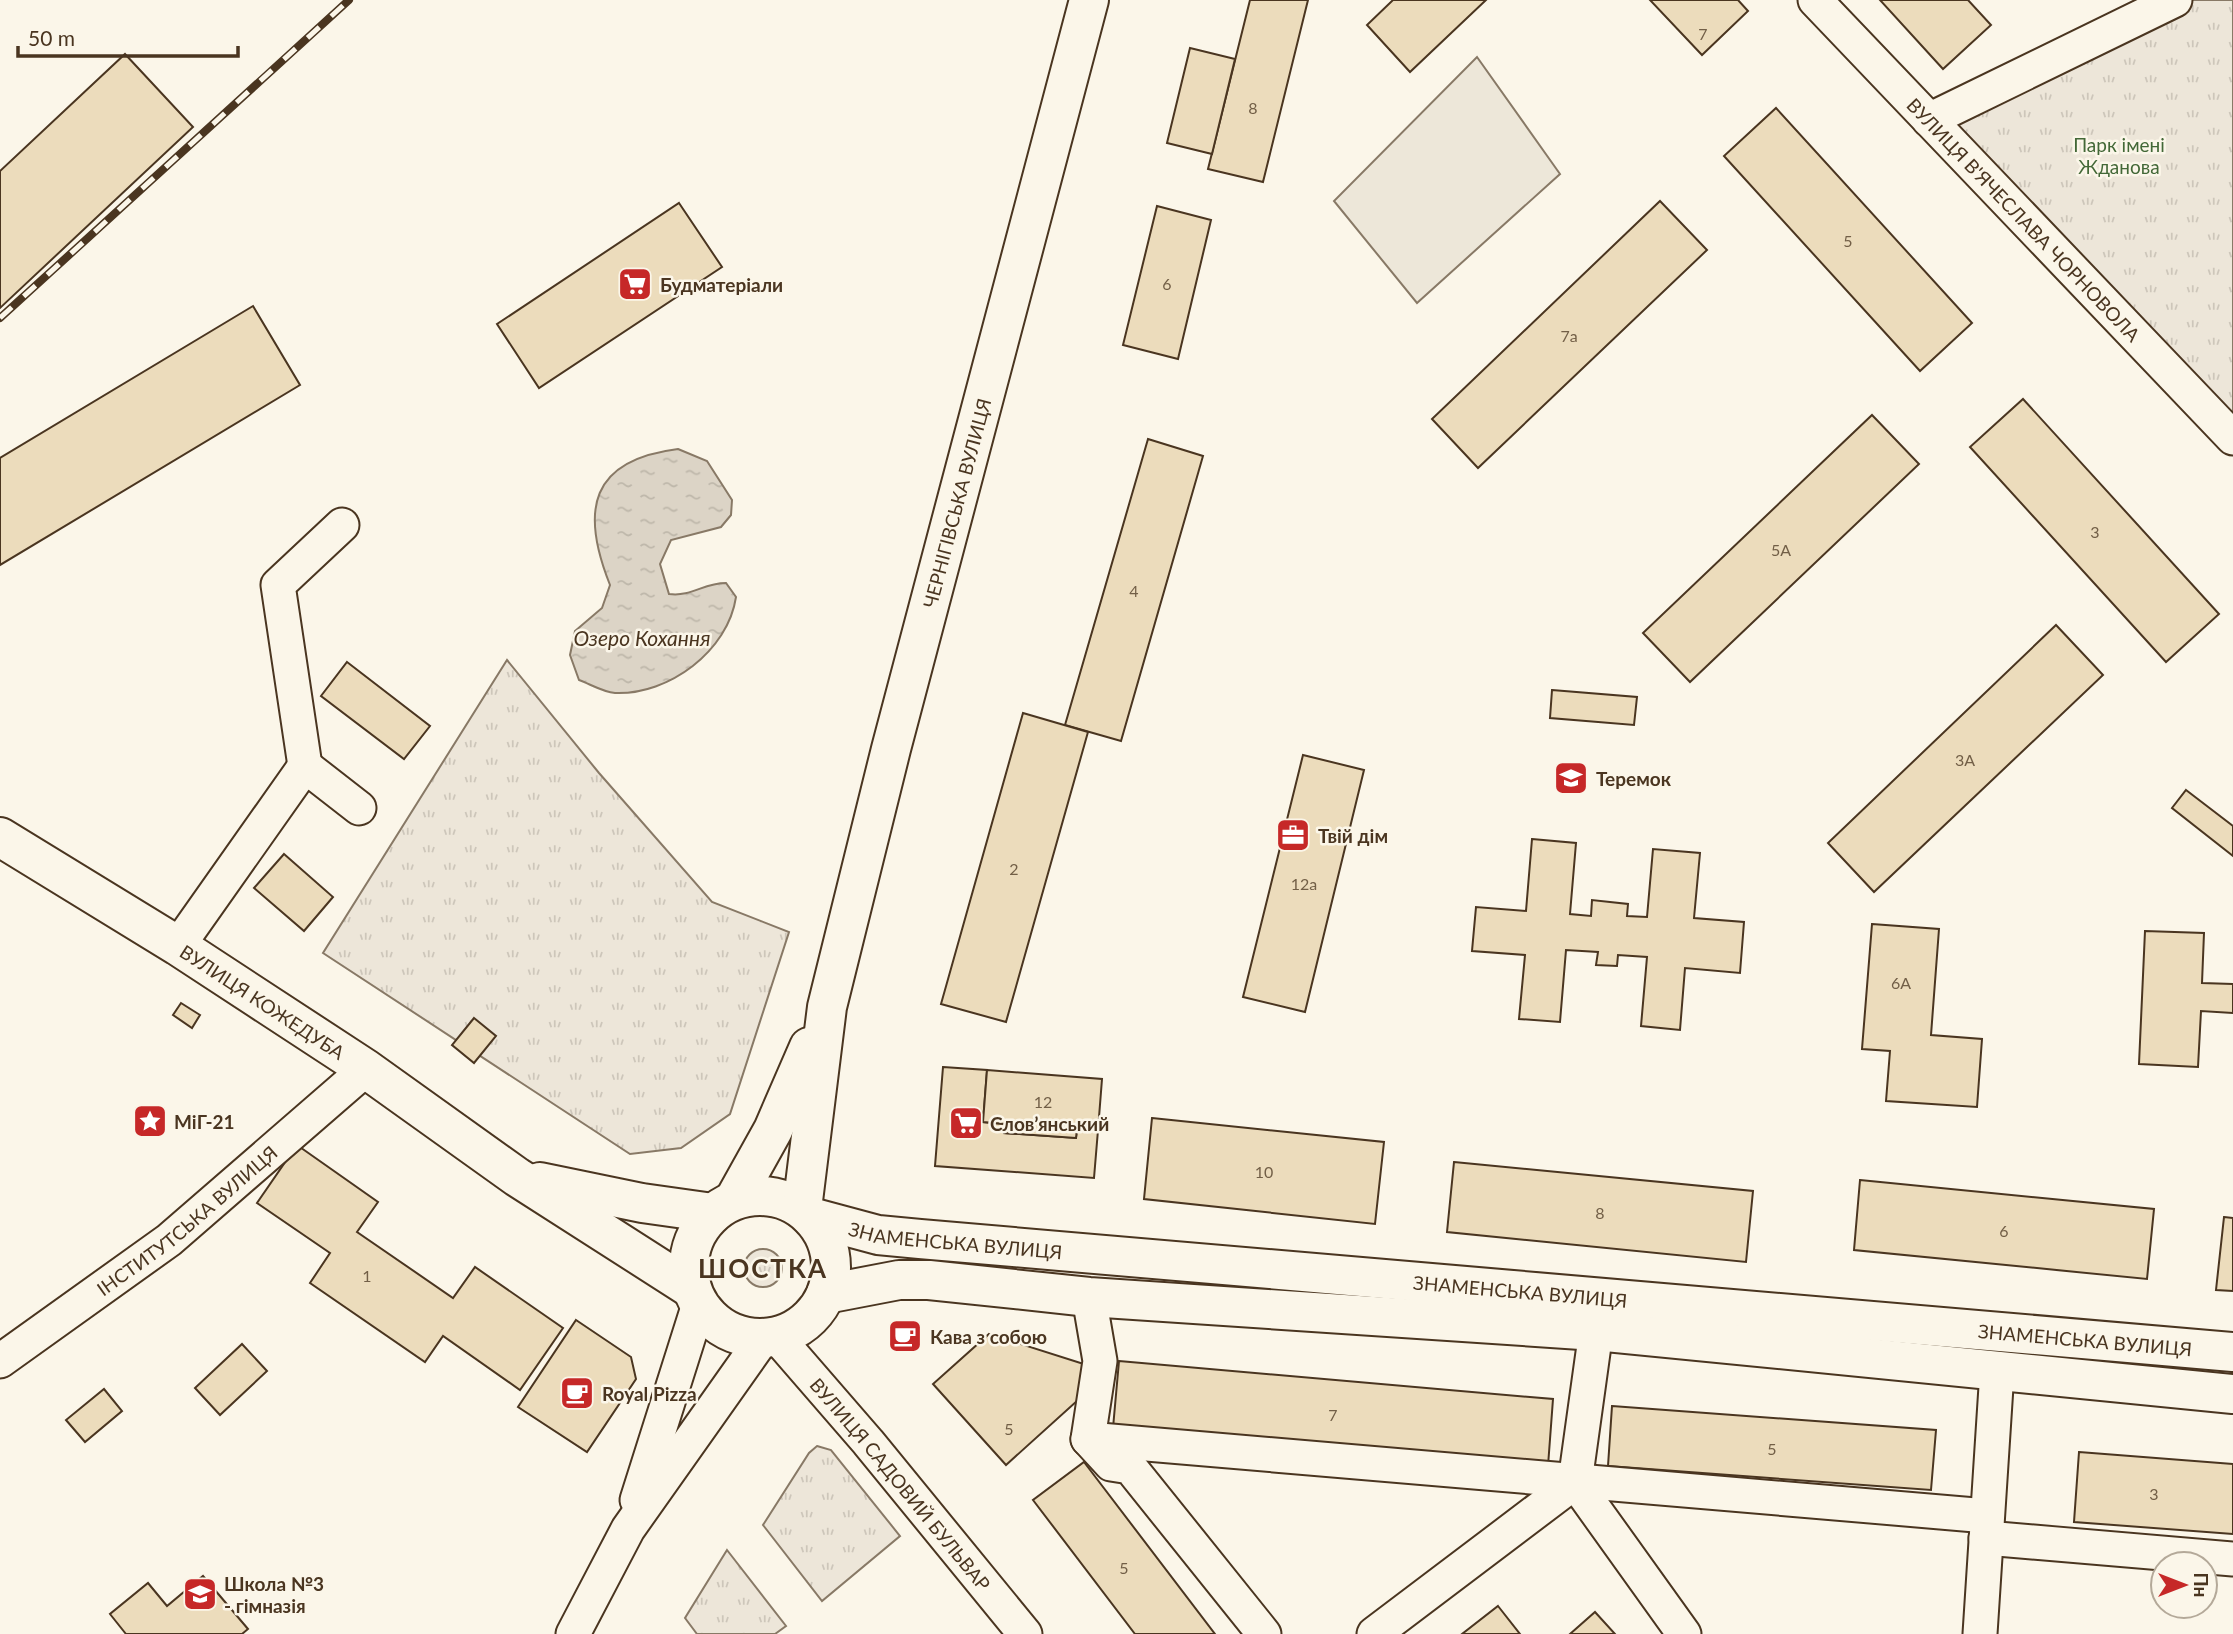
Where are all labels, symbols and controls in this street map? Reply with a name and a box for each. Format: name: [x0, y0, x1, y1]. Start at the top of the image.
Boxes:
scale bar: [18, 14, 238, 58]
house number: 7: [1698, 24, 1708, 43]
text: 50 m: [28, 25, 75, 50]
street label: ВУЛИЦЯ В'ЯЧЕСЛАВА ЧОРНОВОЛА: [1903, 93, 2146, 346]
house number: 8: [1248, 98, 1258, 117]
park label: Парк імені Жданова: [2073, 133, 2165, 178]
house number: 5: [1843, 231, 1853, 250]
supermarket icon: Будматеріали: [616, 265, 654, 303]
place label: Будматеріали: [660, 273, 783, 296]
house number: 6: [1162, 274, 1172, 293]
house number: 7а: [1560, 326, 1578, 345]
street label: ЧЕРНІГІВСЬКА ВУЛИЦЯ: [917, 395, 995, 610]
house number: 3: [2090, 522, 2100, 541]
house number: 5А: [1771, 540, 1791, 559]
house number: 4: [1129, 581, 1139, 600]
water label: Озеро Кохання: [574, 625, 710, 650]
house number: 3А: [1955, 750, 1975, 769]
school or university icon: Теремок: [1552, 759, 1590, 797]
place label: Теремок: [1596, 767, 1672, 790]
office icon: Твій дім: [1274, 816, 1312, 854]
place label: Твій дім: [1318, 824, 1388, 847]
house number: 2: [1009, 859, 1019, 878]
house number: 12а: [1291, 874, 1317, 893]
street label: ВУЛИЦЯ КОЖЕДУБА: [176, 939, 349, 1064]
house number: 6А: [1891, 973, 1911, 992]
house number: 12: [1034, 1092, 1052, 1111]
place icon: МіГ-21: [131, 1102, 169, 1140]
supermarket icon: Слов’янський: [947, 1104, 985, 1142]
place label: МіГ-21: [174, 1110, 235, 1133]
place label: Слов’янський: [990, 1112, 1109, 1135]
street label: ІНСТИТУТСЬКА ВУЛИЦЯ: [92, 1140, 281, 1300]
house number: 10: [1255, 1162, 1273, 1181]
house number: 8: [1595, 1203, 1605, 1222]
street label: ЗНАМЕНСЬКА ВУЛИЦЯ: [846, 1216, 1063, 1263]
house number: 6: [1999, 1221, 2009, 1240]
district label: ШОСТКА: [698, 1252, 828, 1284]
house number: 1: [362, 1266, 372, 1285]
street label: ЗНАМЕНСЬКА ВУЛИЦЯ: [1412, 1270, 1628, 1311]
cafe icon: Кава з собою: [886, 1317, 924, 1355]
street label: ЗНАМЕНСЬКА ВУЛИЦЯ: [1977, 1319, 2193, 1360]
place label: Кава з собою: [930, 1325, 1047, 1348]
street label: ВУЛИЦЯ САДОВИЙ БУЛЬВАР: [806, 1373, 996, 1595]
cafe icon: Royal Pizza: [558, 1374, 596, 1412]
place label: Royal Pizza: [602, 1382, 697, 1405]
house number: 7: [1328, 1405, 1338, 1424]
house number: 5: [1004, 1419, 1014, 1438]
house number: 5: [1767, 1439, 1777, 1458]
house number: 3: [2149, 1484, 2159, 1503]
north arrow: [2149, 1550, 2219, 1620]
house number: 5: [1119, 1558, 1129, 1577]
place label: Школа №3 - гімназія: [224, 1572, 324, 1617]
text: Пн: [2190, 1573, 2213, 1597]
school or university icon: Школа №3 - гімназія: [181, 1575, 219, 1613]

